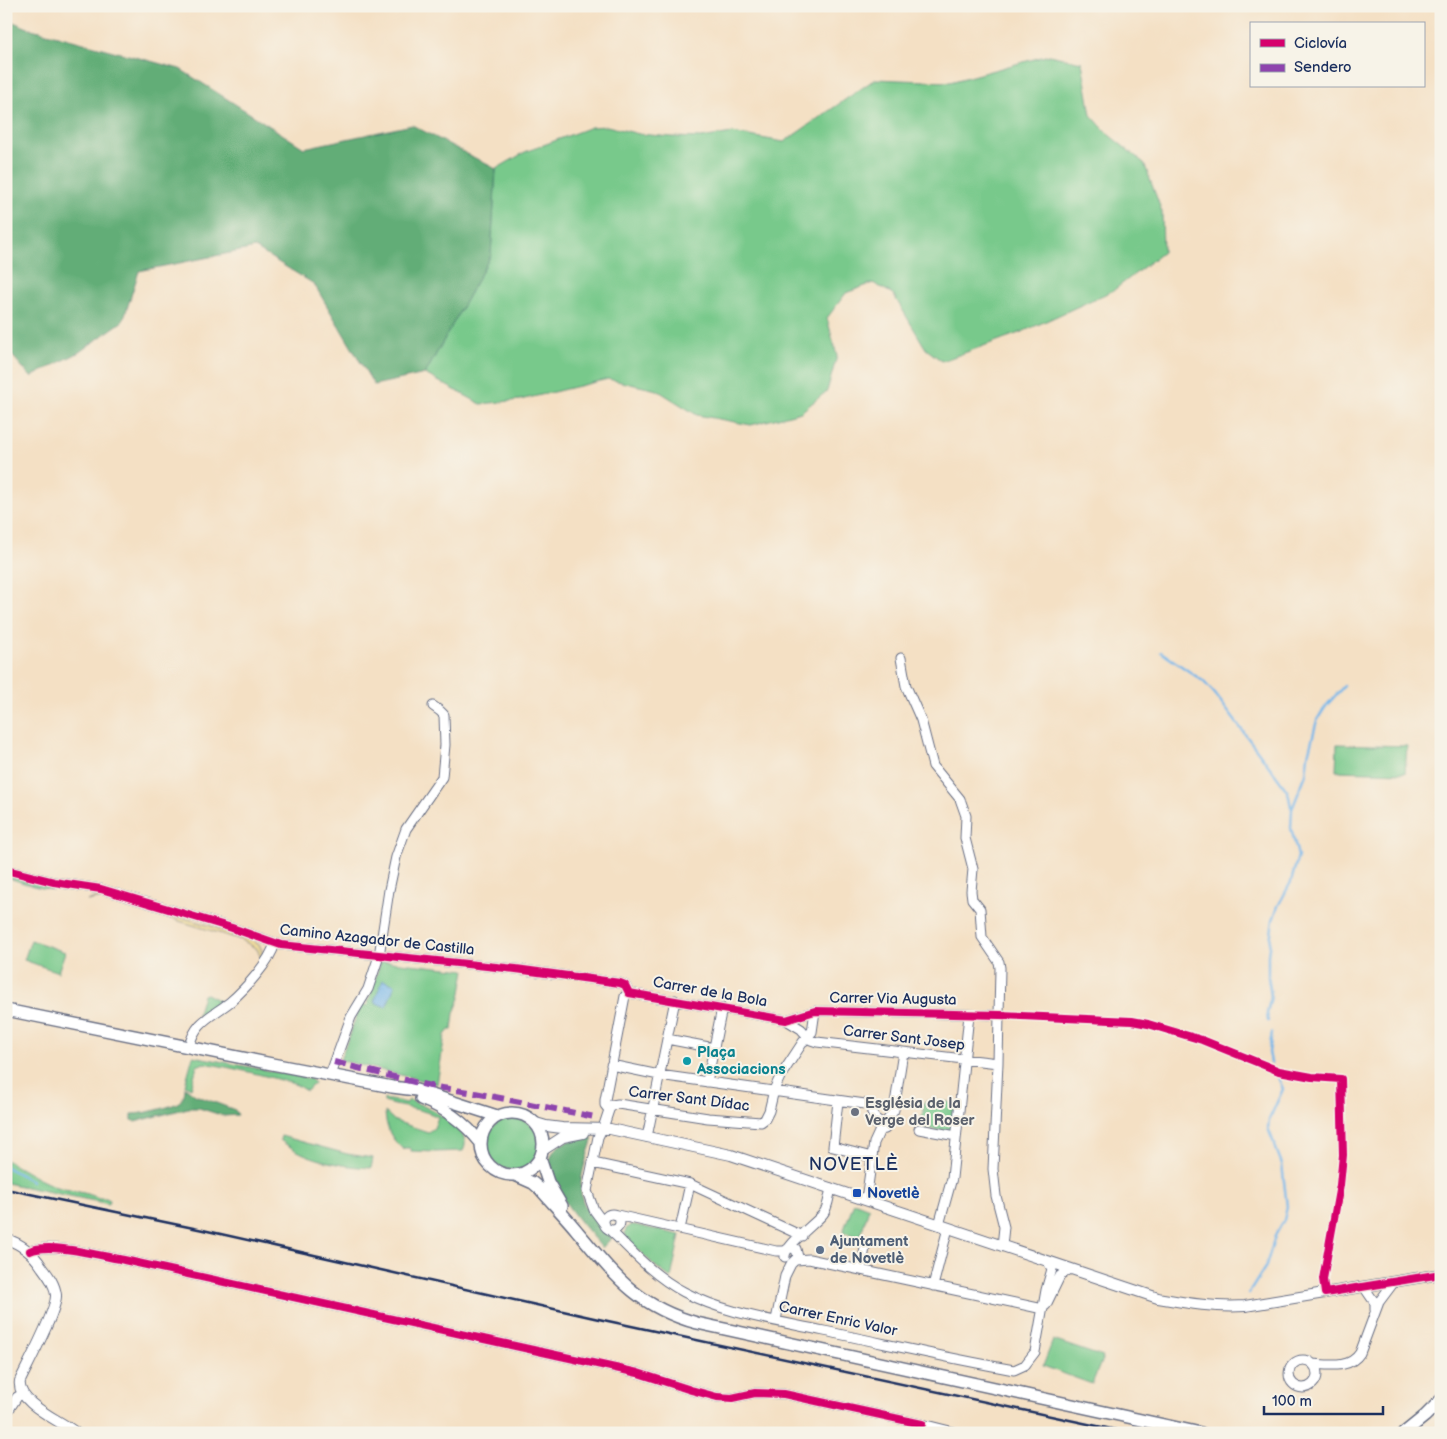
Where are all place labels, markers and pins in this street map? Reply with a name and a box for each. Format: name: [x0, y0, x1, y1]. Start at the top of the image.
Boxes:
place label: Plaça Associacions: [696, 1043, 786, 1079]
marker: Plaça Associacions: [681, 1055, 693, 1067]
place label: Església de la Verge del Roser: [865, 1094, 976, 1130]
marker: Església de la Verge del Roser: [849, 1106, 861, 1118]
place label: Novetlè: [867, 1184, 920, 1203]
marker: Novetlè: [851, 1187, 863, 1199]
place label: Ajuntament de Novetlè: [829, 1232, 908, 1268]
marker: Ajuntament de Novetlè: [814, 1244, 826, 1256]

